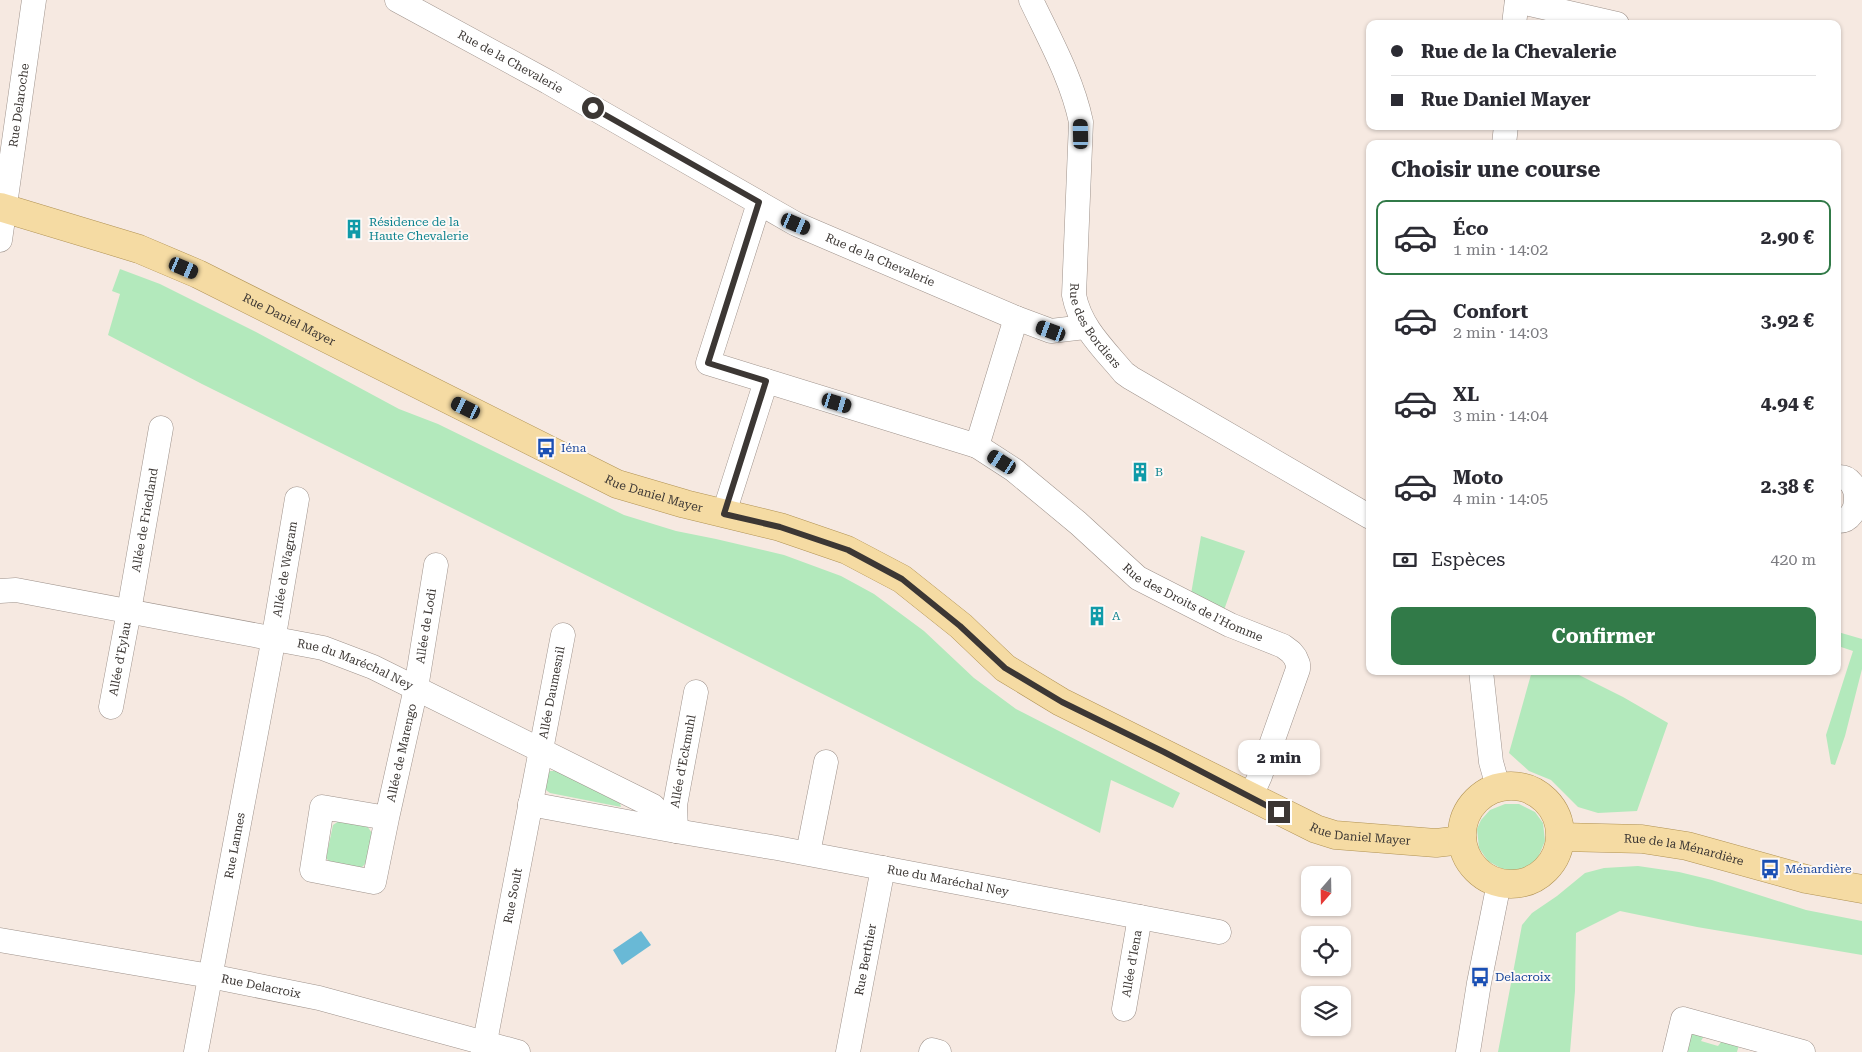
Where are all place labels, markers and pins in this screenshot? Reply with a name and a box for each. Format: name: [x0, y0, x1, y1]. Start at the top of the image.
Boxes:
place label: Résidence de la Haute Chevalerie: [369, 215, 469, 243]
building icon: Résidence de la Haute Chevalerie: [343, 218, 365, 240]
bus stop icon: Iéna: [535, 437, 557, 459]
place label: Iéna: [561, 441, 587, 455]
building icon: B: [1129, 461, 1151, 483]
place label: B: [1155, 465, 1163, 479]
building icon: A: [1086, 605, 1108, 627]
place label: A: [1112, 609, 1121, 623]
bus stop icon: Ménardière: [1759, 858, 1781, 880]
place label: Ménardière: [1785, 862, 1852, 876]
bus stop icon: Delacroix: [1469, 966, 1491, 988]
place label: Delacroix: [1495, 970, 1551, 984]

